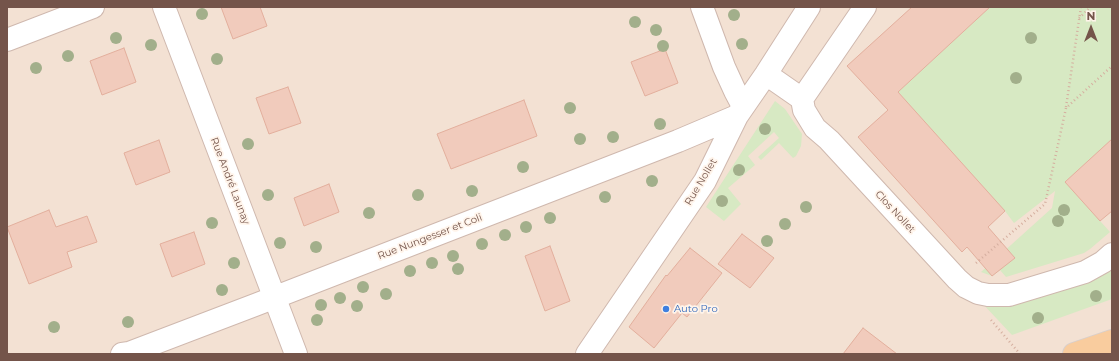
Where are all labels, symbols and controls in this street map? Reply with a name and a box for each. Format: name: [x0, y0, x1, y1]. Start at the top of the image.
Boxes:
north arrow: [1071, 8, 1111, 48]
text: N: [1087, 9, 1095, 23]
street label: Rue André Launay: [208, 136, 252, 226]
street label: Rue Nollet: [682, 156, 720, 208]
street label: Clos Nollet: [872, 188, 918, 236]
street label: Rue Nungesser et Coli: [376, 212, 484, 262]
place label: Auto Pro: [674, 303, 718, 315]
marker: Auto Pro: [661, 304, 671, 314]

